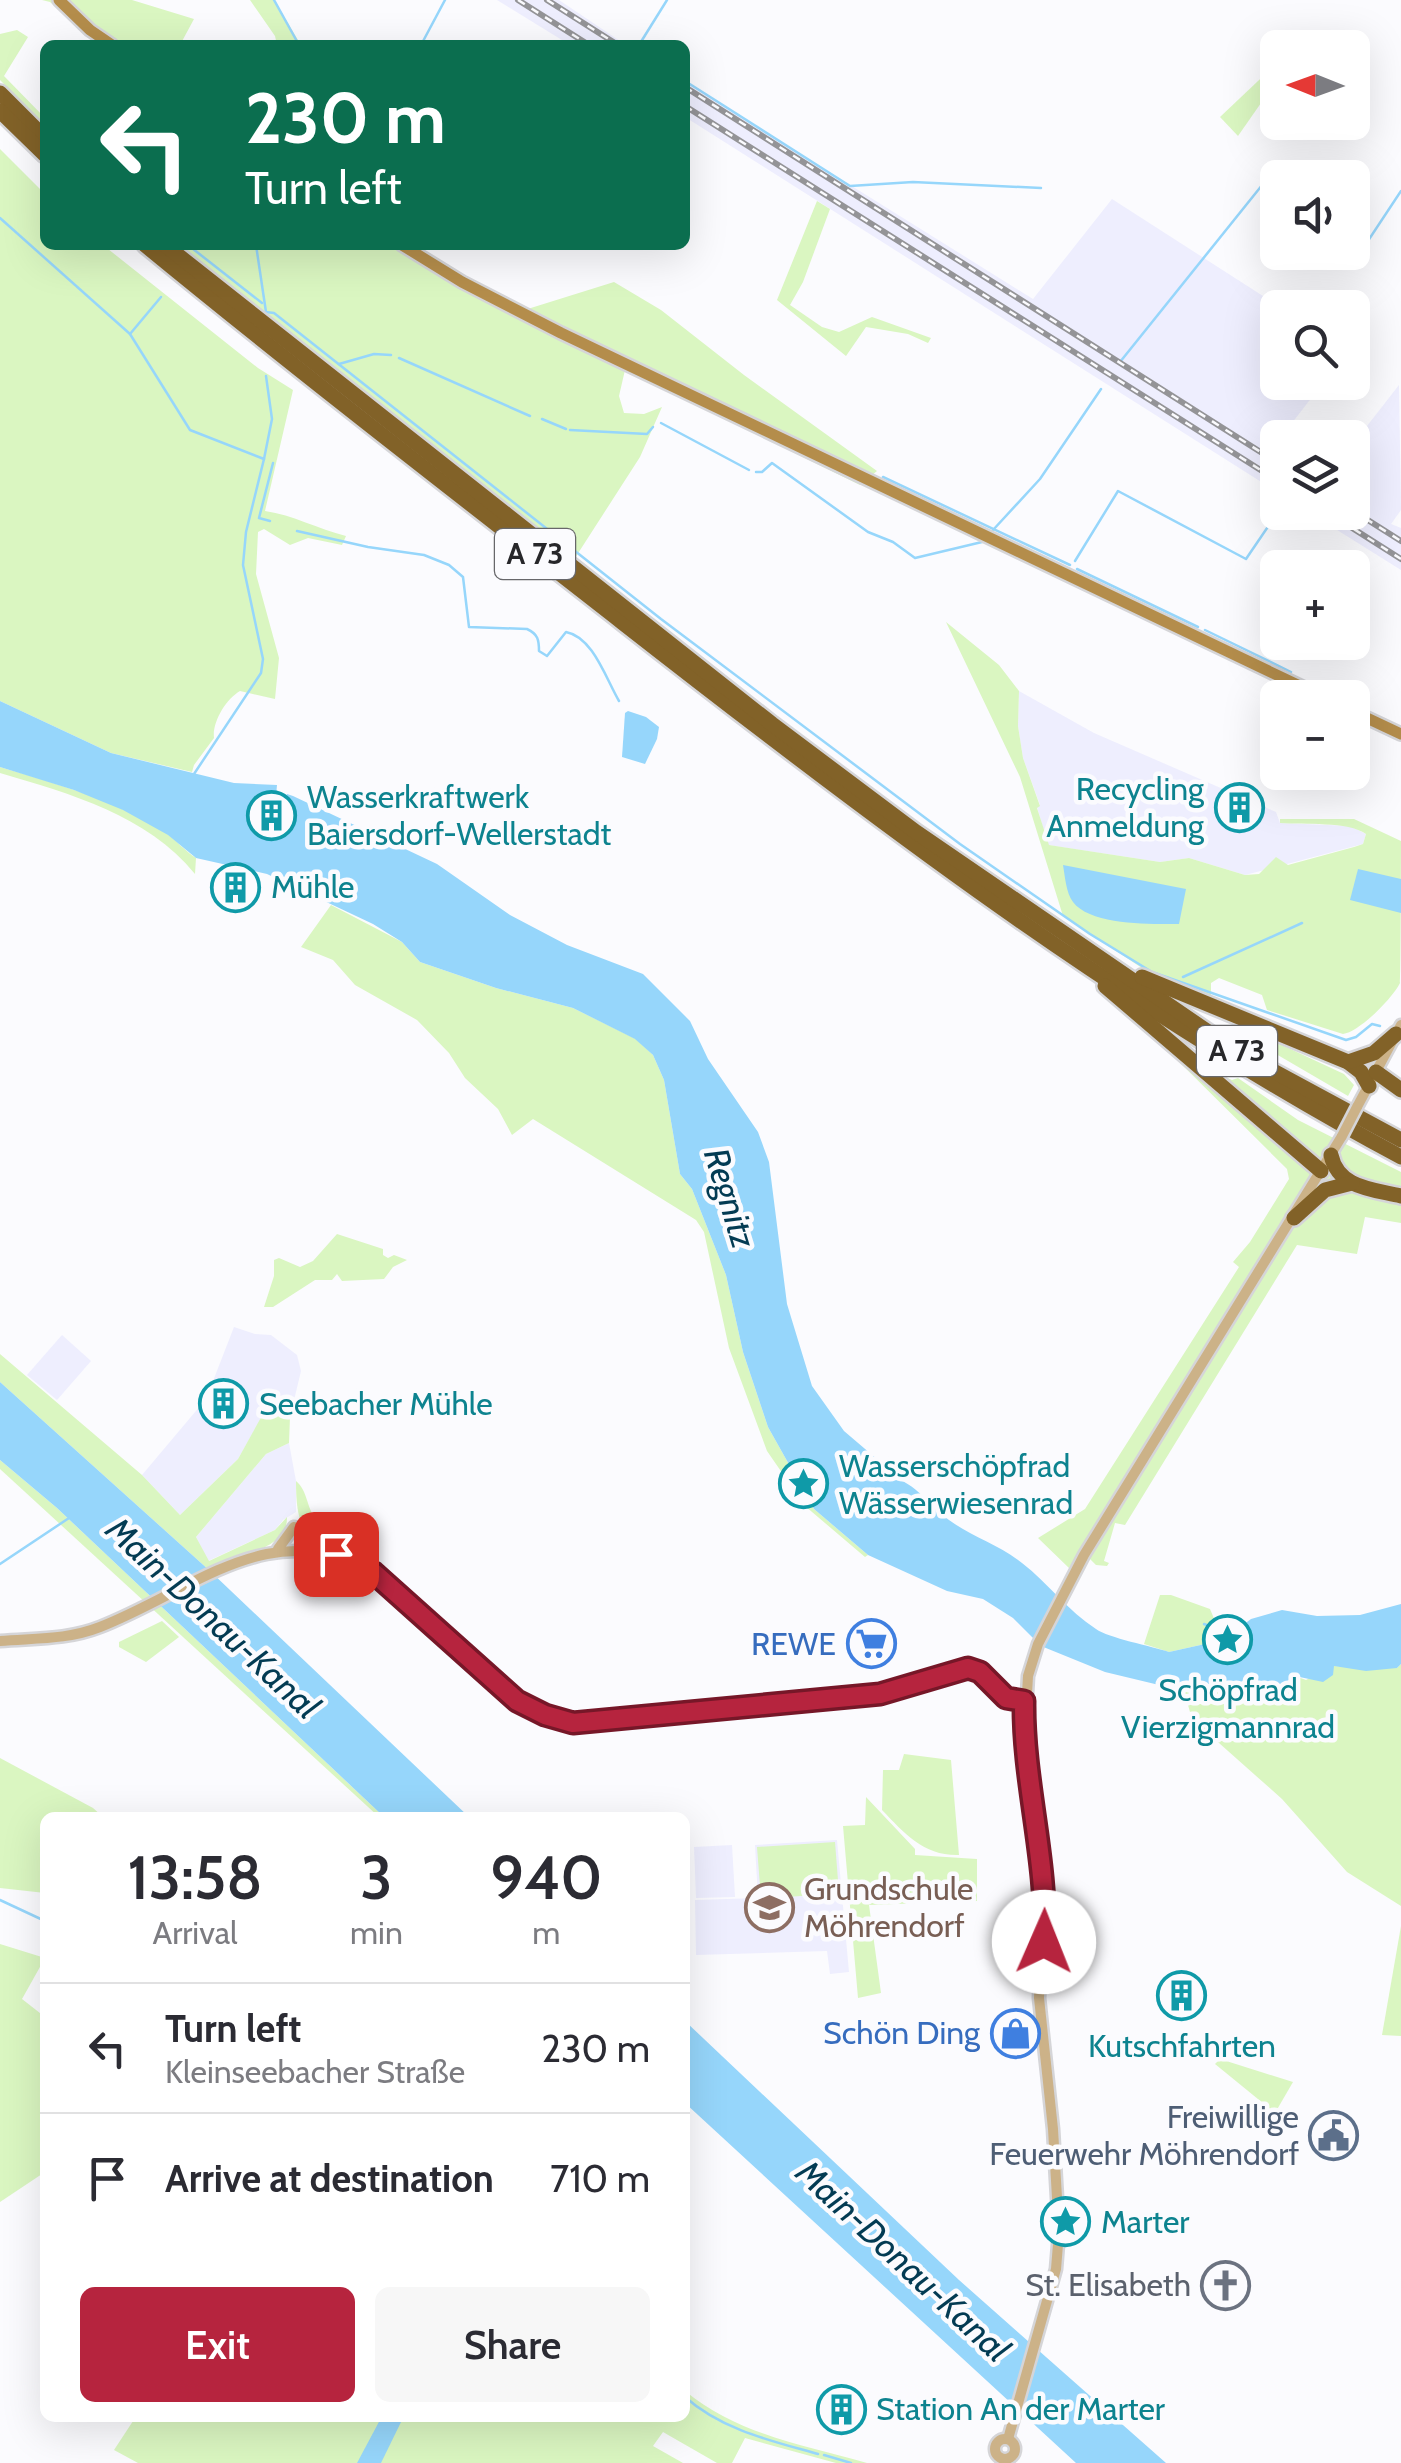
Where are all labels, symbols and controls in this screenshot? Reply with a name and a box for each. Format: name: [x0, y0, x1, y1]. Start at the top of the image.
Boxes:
north arrow: [1260, 30, 1370, 140]
map controls: [1260, 30, 1370, 790]
text: 230 m: [245, 75, 446, 161]
icon: left: [80, 80, 210, 210]
button: sound: [1260, 160, 1370, 270]
text: Turn left: [245, 161, 402, 215]
button: search: [1260, 290, 1370, 400]
button: layers: [1260, 420, 1370, 530]
road number: A 73: [495, 529, 575, 579]
button: +: [1260, 550, 1370, 660]
button: −: [1260, 680, 1370, 790]
place label: Recycling Anmeldung: [1046, 769, 1205, 845]
place label: Wasserkraftwerk Baiersdorf-Wellerstadt: [307, 777, 612, 853]
building icon: Recycling Anmeldung: [1213, 781, 1265, 833]
building icon: Wasserkraftwerk Baiersdorf-Wellerstadt: [246, 789, 298, 841]
building icon: Mühle: [210, 861, 262, 913]
place label: Mühle: [271, 867, 355, 906]
road number: A 73: [1197, 1026, 1277, 1076]
water label: Regnitz: [695, 1143, 766, 1254]
building icon: Seebacher Mühle: [198, 1378, 250, 1430]
place label: Seebacher Mühle: [259, 1384, 493, 1423]
place label: Wasserschöpfrad Wässerwiesenrad: [839, 1446, 1073, 1522]
place icon: Wasserschöpfrad Wässerwiesenrad: [778, 1458, 830, 1510]
water label: Main-Donau-Kanal: [97, 1507, 330, 1728]
pin: [294, 1512, 379, 1597]
icon: arrive: [309, 1527, 364, 1582]
place icon: Schöpfrad Vierzigmannrad: [1202, 1614, 1254, 1666]
supermarket icon: REWE: [845, 1618, 897, 1670]
place label: REWE: [751, 1624, 836, 1663]
place label: Schöpfrad Vierzigmannrad: [1121, 1670, 1335, 1746]
text: 13:58: [127, 1841, 263, 1914]
text: 3: [360, 1841, 393, 1914]
text: 940: [490, 1841, 603, 1914]
place label: Grundschule Möhrendorf: [804, 1869, 974, 1945]
school or university icon: Grundschule Möhrendorf: [743, 1881, 795, 1933]
position arrow: [992, 1890, 1096, 1994]
text: Arrival: [152, 1913, 238, 1952]
text: min: [350, 1913, 403, 1952]
text: m: [532, 1913, 560, 1952]
building icon: Kutschfahrten: [1156, 1970, 1208, 2022]
text: Turn left: [165, 2005, 301, 2052]
shop icon: Schön Ding: [989, 2007, 1041, 2059]
place label: Schön Ding: [823, 2013, 981, 2052]
icon: left: [80, 2021, 135, 2076]
text: 230 m: [541, 2025, 650, 2072]
place label: Kutschfahrten: [1088, 2026, 1276, 2065]
text: Kleinseebacher Straße: [165, 2052, 465, 2091]
place label: Freiwillige Feuerwehr Möhrendorf: [989, 2097, 1299, 2173]
public building icon: Freiwillige Feuerwehr Möhrendorf: [1308, 2109, 1360, 2161]
water label: Main-Donau-Kanal: [787, 2150, 1020, 2371]
icon: arrive: [80, 2151, 135, 2206]
text: Arrive at destination: [165, 2155, 494, 2202]
text: 710 m: [550, 2155, 650, 2202]
place icon: Marter: [1040, 2196, 1092, 2248]
place label: Marter: [1101, 2202, 1190, 2241]
church icon: St. Elisabeth: [1200, 2259, 1252, 2311]
place label: St. Elisabeth: [1025, 2265, 1191, 2304]
button: Exit: [80, 2287, 355, 2402]
button: Share: [375, 2287, 650, 2402]
building icon: Station An der Marter: [815, 2383, 867, 2435]
place label: Station An der Marter: [876, 2389, 1166, 2428]

